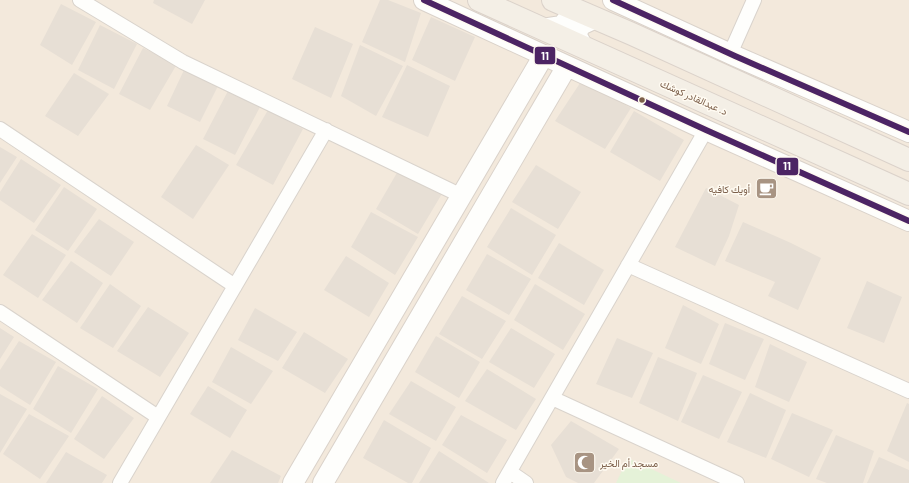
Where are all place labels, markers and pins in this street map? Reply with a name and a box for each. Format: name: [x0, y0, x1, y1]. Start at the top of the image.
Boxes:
unlabelled marker: [637, 95, 647, 105]
cafe icon: أويك كافيه: [753, 176, 779, 202]
place label: أويك كافيه: [709, 183, 751, 196]
mosque icon: مسجد أم الخير: [571, 450, 597, 476]
place label: مسجد أم الخير: [599, 457, 658, 470]

